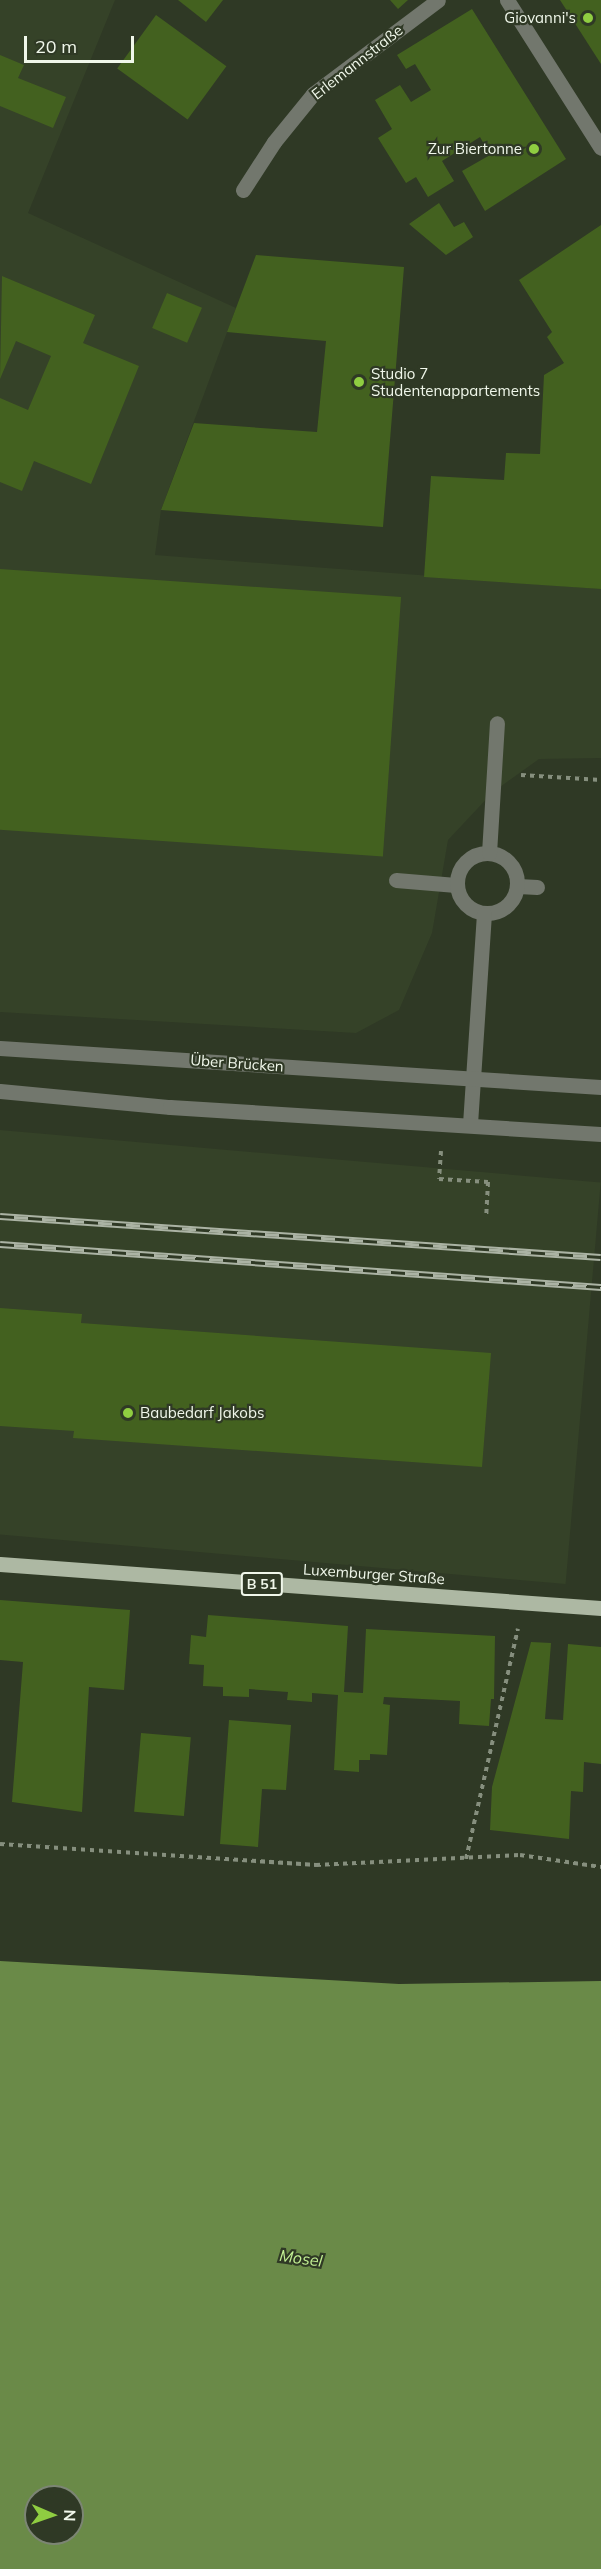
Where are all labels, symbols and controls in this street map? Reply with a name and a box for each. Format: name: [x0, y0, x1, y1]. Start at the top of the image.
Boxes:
place label: Giovanni's: [504, 9, 576, 27]
marker: Giovanni's: [581, 11, 595, 25]
street label: Erlemannstraße: [308, 21, 406, 103]
scale bar: [27, 24, 136, 62]
text: 20 m: [35, 35, 77, 58]
place label: Zur Biertonne: [428, 140, 522, 158]
marker: Zur Biertonne: [527, 142, 541, 156]
place label: Studio 7 Studentenappartements: [371, 364, 540, 399]
marker: Studio 7 Studentenappartements: [352, 375, 366, 389]
street label: Über Brücken: [190, 1051, 284, 1075]
place label: Baubedarf Jakobs: [140, 1404, 264, 1422]
marker: Baubedarf Jakobs: [121, 1406, 135, 1420]
street label: Luxemburger Straße: [303, 1560, 445, 1588]
road number: B 51: [240, 1573, 284, 1595]
water label: Mosel: [278, 2245, 324, 2271]
north arrow: [24, 2485, 84, 2545]
text: N: [60, 2509, 80, 2522]

